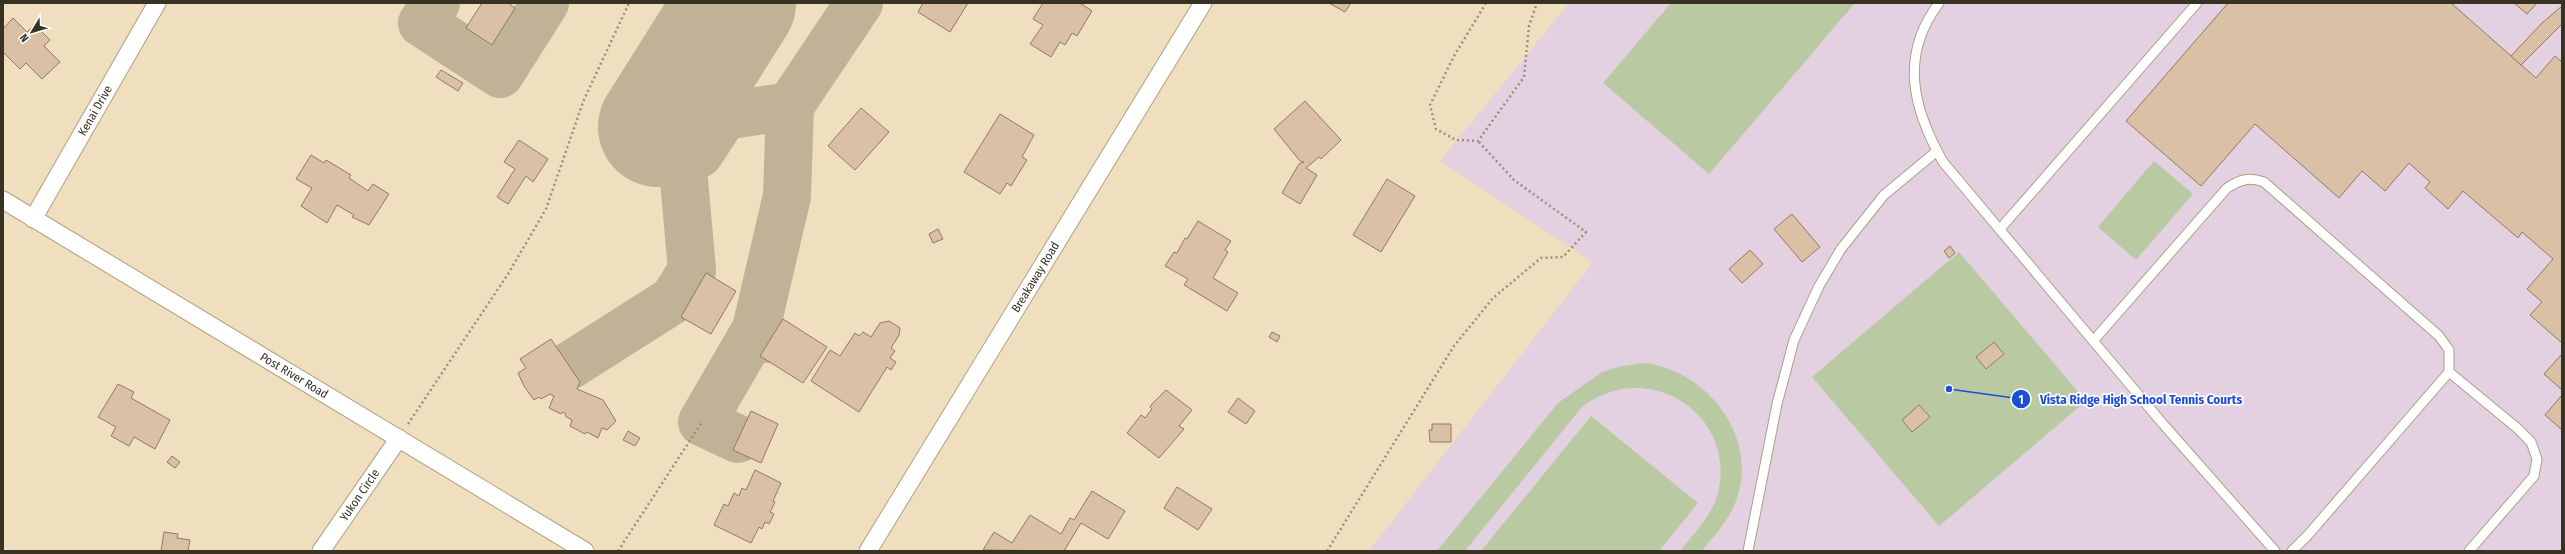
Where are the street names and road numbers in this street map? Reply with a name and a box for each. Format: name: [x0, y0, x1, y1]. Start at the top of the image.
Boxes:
street label: Kenai Drive: [75, 83, 115, 138]
street label: Breakaway Road: [1009, 239, 1062, 315]
street label: Post River Road: [258, 350, 331, 401]
street label: Yukon Circle: [337, 466, 382, 524]

